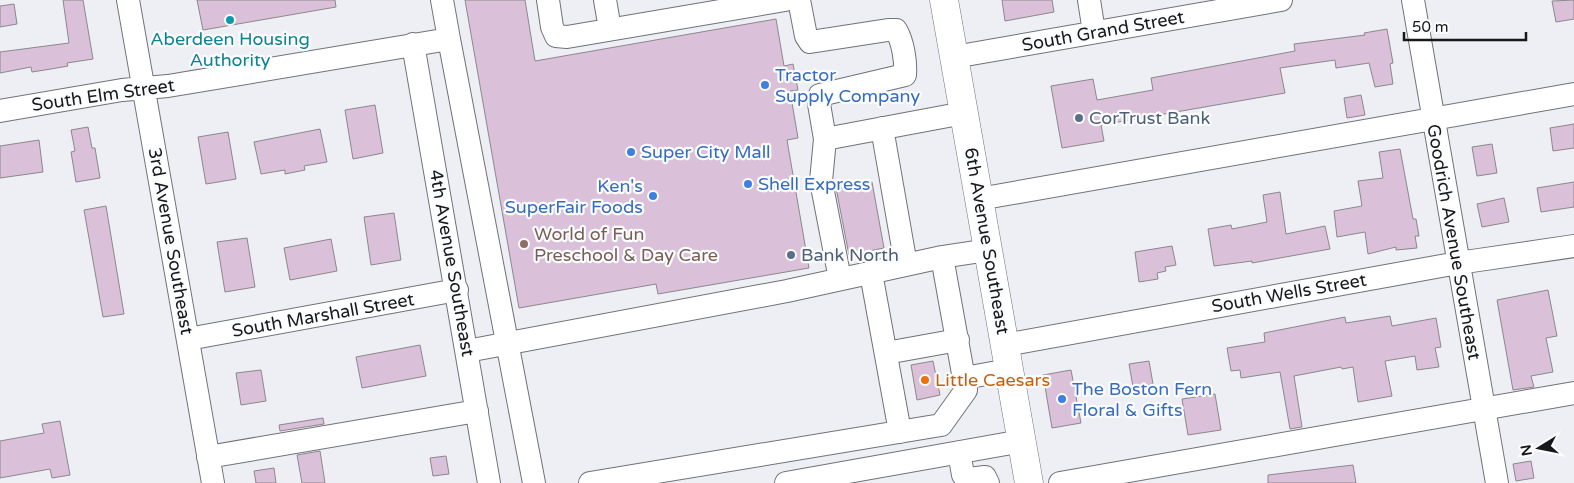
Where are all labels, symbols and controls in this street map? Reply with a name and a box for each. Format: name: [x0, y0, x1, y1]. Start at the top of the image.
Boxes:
street label: South Grand Street: [1020, 6, 1186, 56]
scale bar: [1404, 10, 1526, 42]
marker: Aberdeen Housing Authority: [224, 14, 236, 26]
text: 50 m: [1412, 18, 1449, 36]
place label: Aberdeen Housing Authority: [150, 28, 310, 71]
place label: Tractor Supply Company: [775, 64, 920, 107]
street label: South Elm Street: [30, 74, 176, 116]
marker: Tractor Supply Company: [759, 79, 771, 91]
place label: CorTrust Bank: [1089, 107, 1210, 129]
marker: CorTrust Bank: [1073, 112, 1085, 124]
street label: Goodrich Avenue Southeast: [1422, 122, 1486, 362]
place label: Super City Mall: [641, 141, 771, 163]
street label: 3rd Avenue Southeast: [144, 146, 198, 336]
marker: Super City Mall: [625, 146, 637, 158]
street label: 6th Avenue Southeast: [960, 146, 1014, 336]
street label: 4th Avenue Southeast: [425, 168, 479, 358]
place label: Shell Express: [758, 173, 870, 195]
place label: Ken's SuperFair Foods: [505, 175, 643, 218]
marker: Shell Express: [742, 178, 754, 190]
marker: Ken's SuperFair Foods: [647, 190, 659, 202]
place label: World of Fun Preschool & Day Care: [534, 223, 718, 266]
marker: World of Fun Preschool & Day Care: [518, 238, 530, 250]
place label: Bank North: [801, 244, 899, 266]
marker: Bank North: [785, 249, 797, 261]
street label: South Wells Street: [1210, 269, 1368, 317]
street label: South Marshall Street: [230, 288, 416, 342]
place label: Little Caesars: [935, 369, 1050, 391]
marker: Little Caesars: [919, 374, 931, 386]
place label: The Boston Fern Floral & Gifts: [1072, 378, 1212, 421]
marker: The Boston Fern Floral & Gifts: [1056, 393, 1068, 405]
north arrow: [1514, 423, 1564, 473]
text: N: [1517, 443, 1536, 457]

